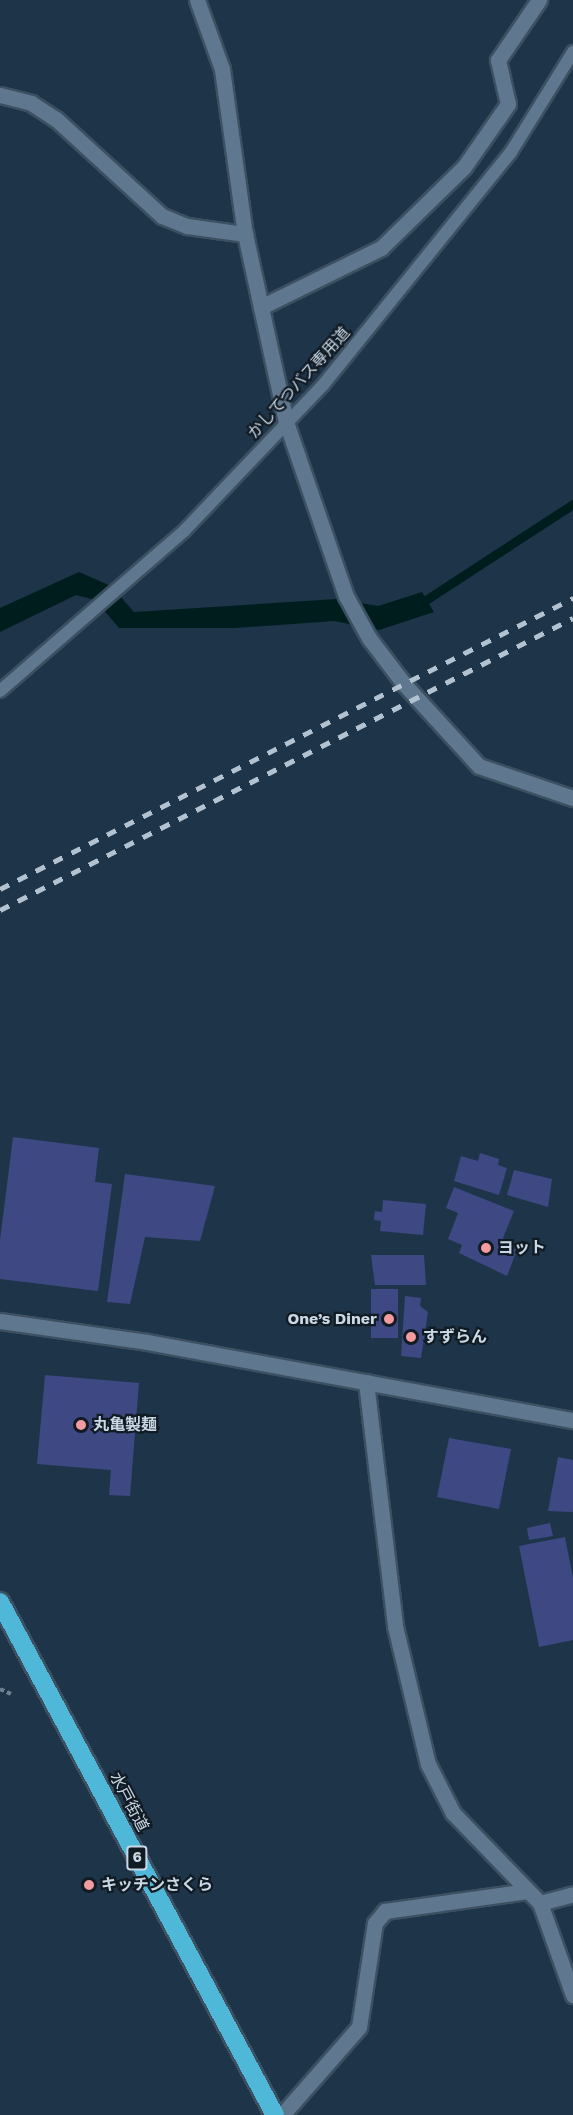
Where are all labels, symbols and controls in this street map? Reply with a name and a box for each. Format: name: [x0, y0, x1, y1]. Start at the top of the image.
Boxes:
street label: かしてつバス専用道: [244, 323, 354, 443]
place label: ヨット: [498, 1238, 546, 1258]
marker: ヨット: [479, 1241, 493, 1255]
place label: One’s Diner: [287, 1309, 377, 1329]
marker: One’s Diner: [382, 1312, 396, 1326]
place label: すずらん: [423, 1327, 487, 1347]
marker: すずらん: [404, 1330, 418, 1344]
place label: 丸亀製麺: [93, 1415, 157, 1435]
marker: 丸亀製麺: [74, 1418, 88, 1432]
street label: 水戸街道: [106, 1769, 152, 1835]
road number: 6: [125, 1846, 149, 1870]
place label: キッチンさくら: [101, 1875, 213, 1895]
marker: キッチンさくら: [82, 1878, 96, 1892]

